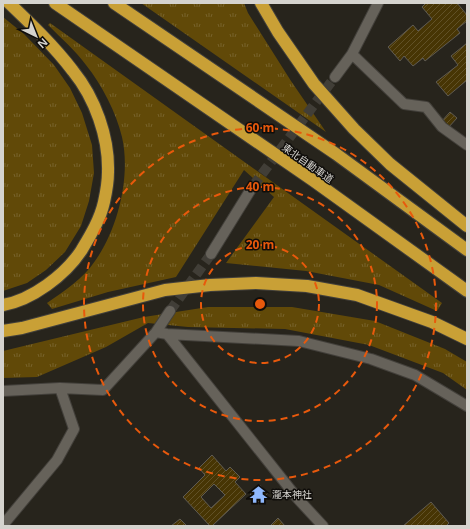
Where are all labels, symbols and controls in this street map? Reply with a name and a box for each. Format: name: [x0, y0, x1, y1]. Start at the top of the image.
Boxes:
north arrow: [16, 16, 56, 56]
text: N: [35, 35, 52, 52]
text: 60 m: [246, 119, 274, 136]
street label: 東北自動車道: [279, 140, 337, 186]
text: 40 m: [246, 178, 274, 195]
text: 20 m: [246, 236, 274, 253]
centre of rings: [253, 297, 267, 311]
temple icon: 瀧本神社: [249, 484, 269, 504]
place label: 瀧本神社: [272, 487, 312, 501]

